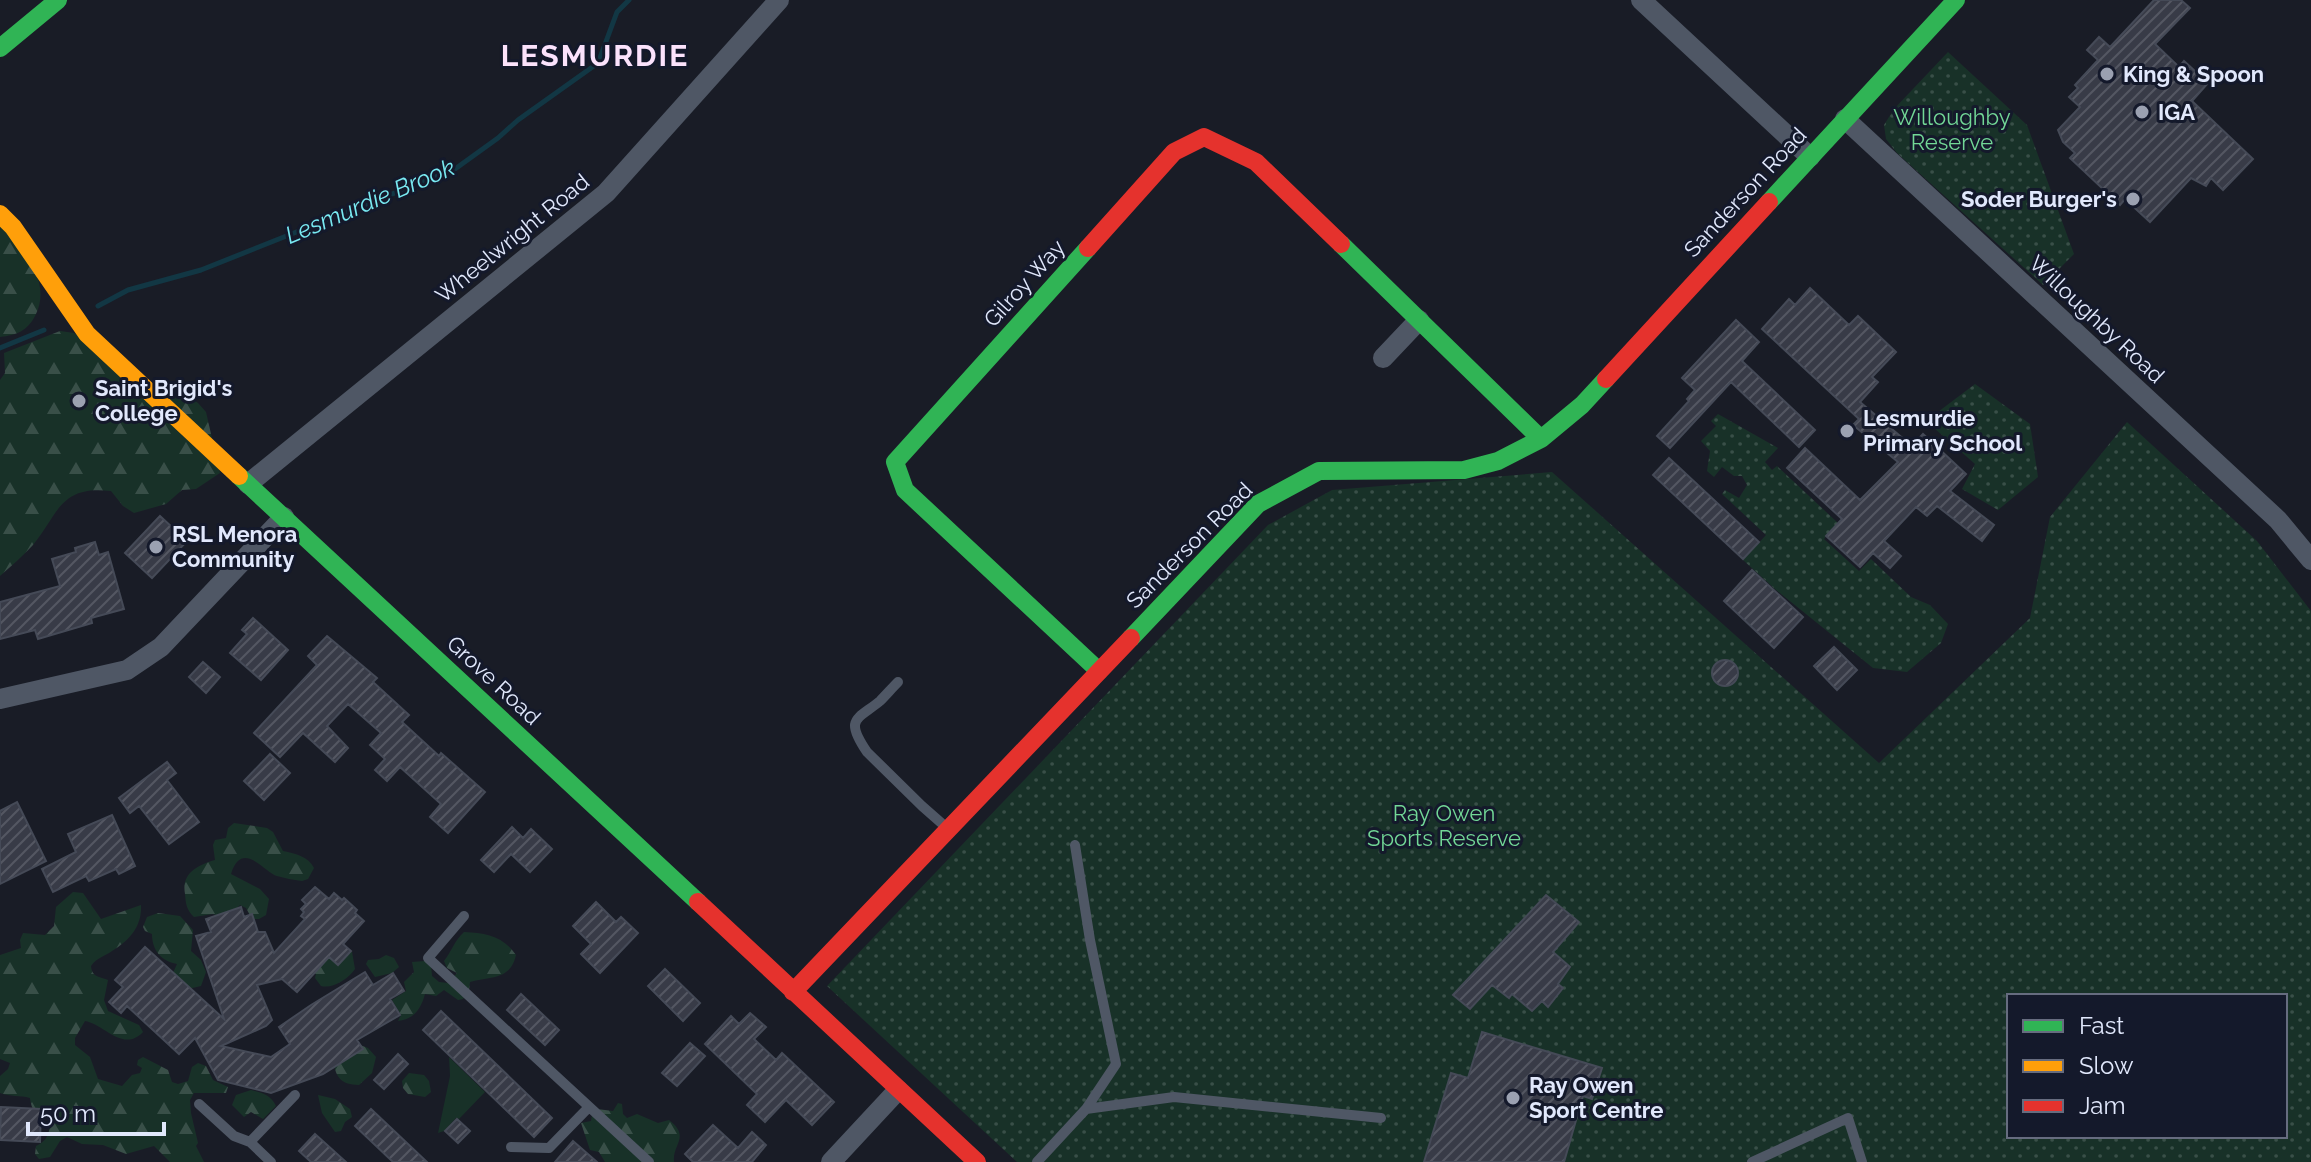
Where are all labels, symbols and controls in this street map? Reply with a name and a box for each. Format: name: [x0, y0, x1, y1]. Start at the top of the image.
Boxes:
district label: LESMURDIE: [501, 38, 689, 73]
place label: King & Spoon: [2123, 61, 2264, 87]
marker: King & Spoon: [2098, 65, 2116, 83]
place label: IGA: [2158, 99, 2195, 125]
marker: IGA: [2133, 103, 2151, 121]
park label: Willoughby Reserve: [1893, 104, 2011, 155]
street label: Sanderson Road: [1678, 122, 1812, 262]
water label: Lesmurdie Brook: [281, 152, 459, 250]
street label: Wheelwright Road: [430, 168, 594, 308]
place label: Soder Burger's: [1961, 186, 2117, 212]
marker: Soder Burger's: [2124, 190, 2142, 208]
street label: Gilroy Way: [978, 234, 1070, 332]
street label: Willoughby Road: [2024, 250, 2170, 388]
place label: Saint Brigid's College: [95, 375, 232, 426]
marker: Saint Brigid's College: [70, 392, 88, 410]
place label: Lesmurdie Primary School: [1863, 405, 2023, 456]
marker: Lesmurdie Primary School: [1838, 422, 1856, 440]
street label: Sanderson Road: [1121, 477, 1257, 613]
place label: RSL Menora Community: [172, 521, 297, 572]
marker: RSL Menora Community: [147, 538, 165, 556]
street label: Grove Road: [442, 630, 546, 730]
park label: Ray Owen Sports Reserve: [1367, 800, 1521, 851]
legend: [2007, 994, 2287, 1138]
text: Fast: [2079, 1011, 2124, 1040]
text: Slow: [2079, 1051, 2134, 1080]
place label: Ray Owen Sport Centre: [1529, 1072, 1663, 1123]
scale bar: [28, 1086, 164, 1136]
marker: Ray Owen Sport Centre: [1504, 1089, 1522, 1107]
text: Jam: [2079, 1091, 2125, 1120]
text: 50 m: [40, 1099, 96, 1128]

